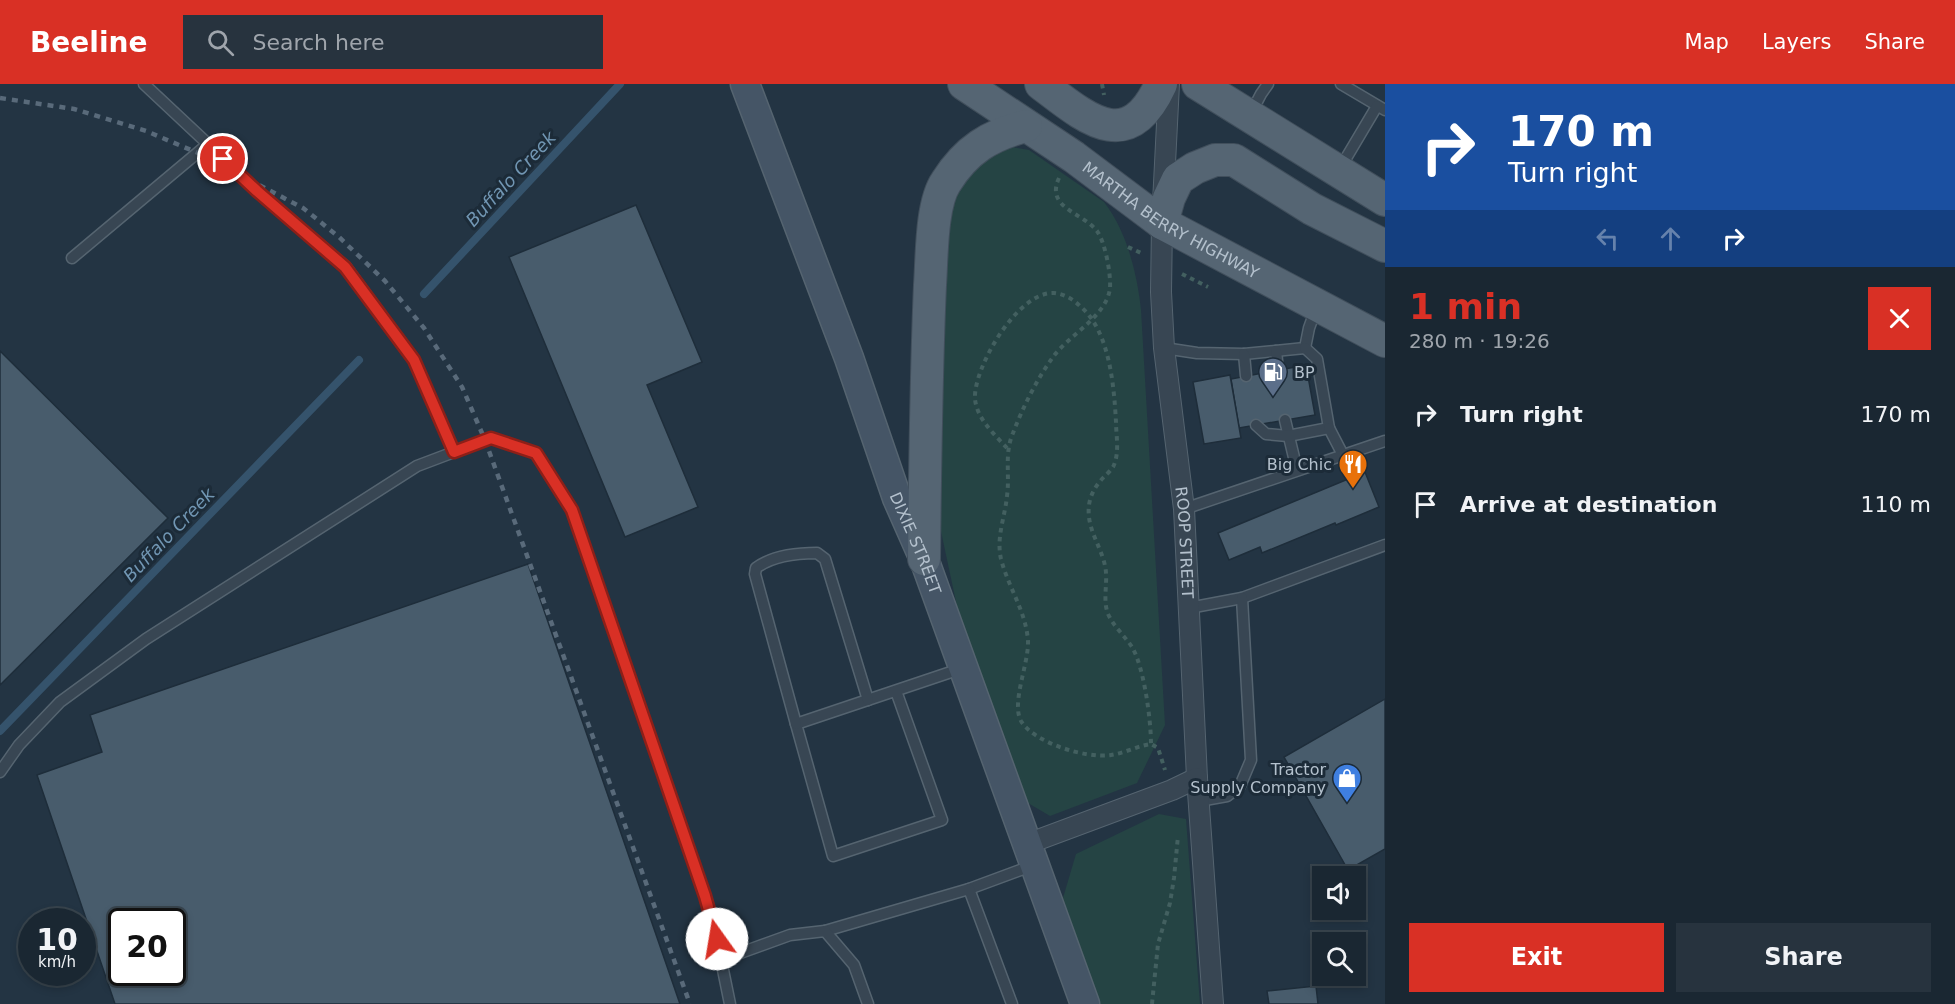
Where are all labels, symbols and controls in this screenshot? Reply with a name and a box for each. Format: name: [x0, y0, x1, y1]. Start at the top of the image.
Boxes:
search box: [183, 15, 603, 69]
text: Beeline: [30, 26, 147, 59]
icon: search: [204, 26, 237, 59]
text: Search here: [252, 30, 385, 55]
text: Map: [1685, 30, 1729, 54]
text: Layers: [1762, 30, 1831, 54]
text: Share: [1864, 30, 1925, 54]
text: 170 m: [1508, 107, 1654, 156]
icon: right: [1409, 108, 1487, 186]
water label: Buffalo Creek: [461, 126, 561, 230]
pin: [197, 133, 248, 184]
icon: arrive: [206, 142, 239, 175]
text: Turn right: [1508, 157, 1637, 188]
street label: MARTHA BERRY HIGHWAY: [1079, 158, 1262, 283]
icon: left: [1591, 222, 1624, 255]
icon: ahead: [1654, 222, 1687, 255]
icon: right: [1717, 222, 1750, 255]
text: 1 min: [1409, 286, 1522, 327]
button: close: [1868, 287, 1931, 350]
text: 280 m · 19:26: [1409, 329, 1550, 353]
fuel station icon: BP: [1257, 356, 1289, 398]
place label: BP: [1294, 363, 1315, 382]
icon: right: [1409, 398, 1442, 431]
text: Turn right: [1460, 402, 1583, 427]
text: 170 m: [1861, 402, 1931, 427]
restaurant icon: Big Chic: [1337, 448, 1369, 490]
place label: Big Chic: [1267, 455, 1332, 474]
water label: Buffalo Creek: [119, 482, 220, 586]
street label: ROOP STREET: [1171, 485, 1197, 599]
icon: arrive: [1409, 488, 1442, 521]
street label: DIXIE STREET: [886, 489, 945, 597]
text: Arrive at destination: [1460, 492, 1717, 517]
text: 110 m: [1861, 492, 1931, 517]
place label: Tractor Supply Company: [1190, 760, 1326, 797]
shop icon: Tractor Supply Company: [1331, 762, 1363, 804]
map controls: [1312, 866, 1366, 986]
button: sound: [1312, 866, 1366, 920]
position arrow: [685, 907, 749, 971]
speed limit sign: 20: [108, 908, 186, 986]
text: 10: [36, 922, 78, 957]
button: Exit: [1409, 923, 1664, 992]
button: Share: [1676, 923, 1931, 992]
button: search: [1312, 932, 1366, 986]
text: km/h: [38, 953, 76, 971]

